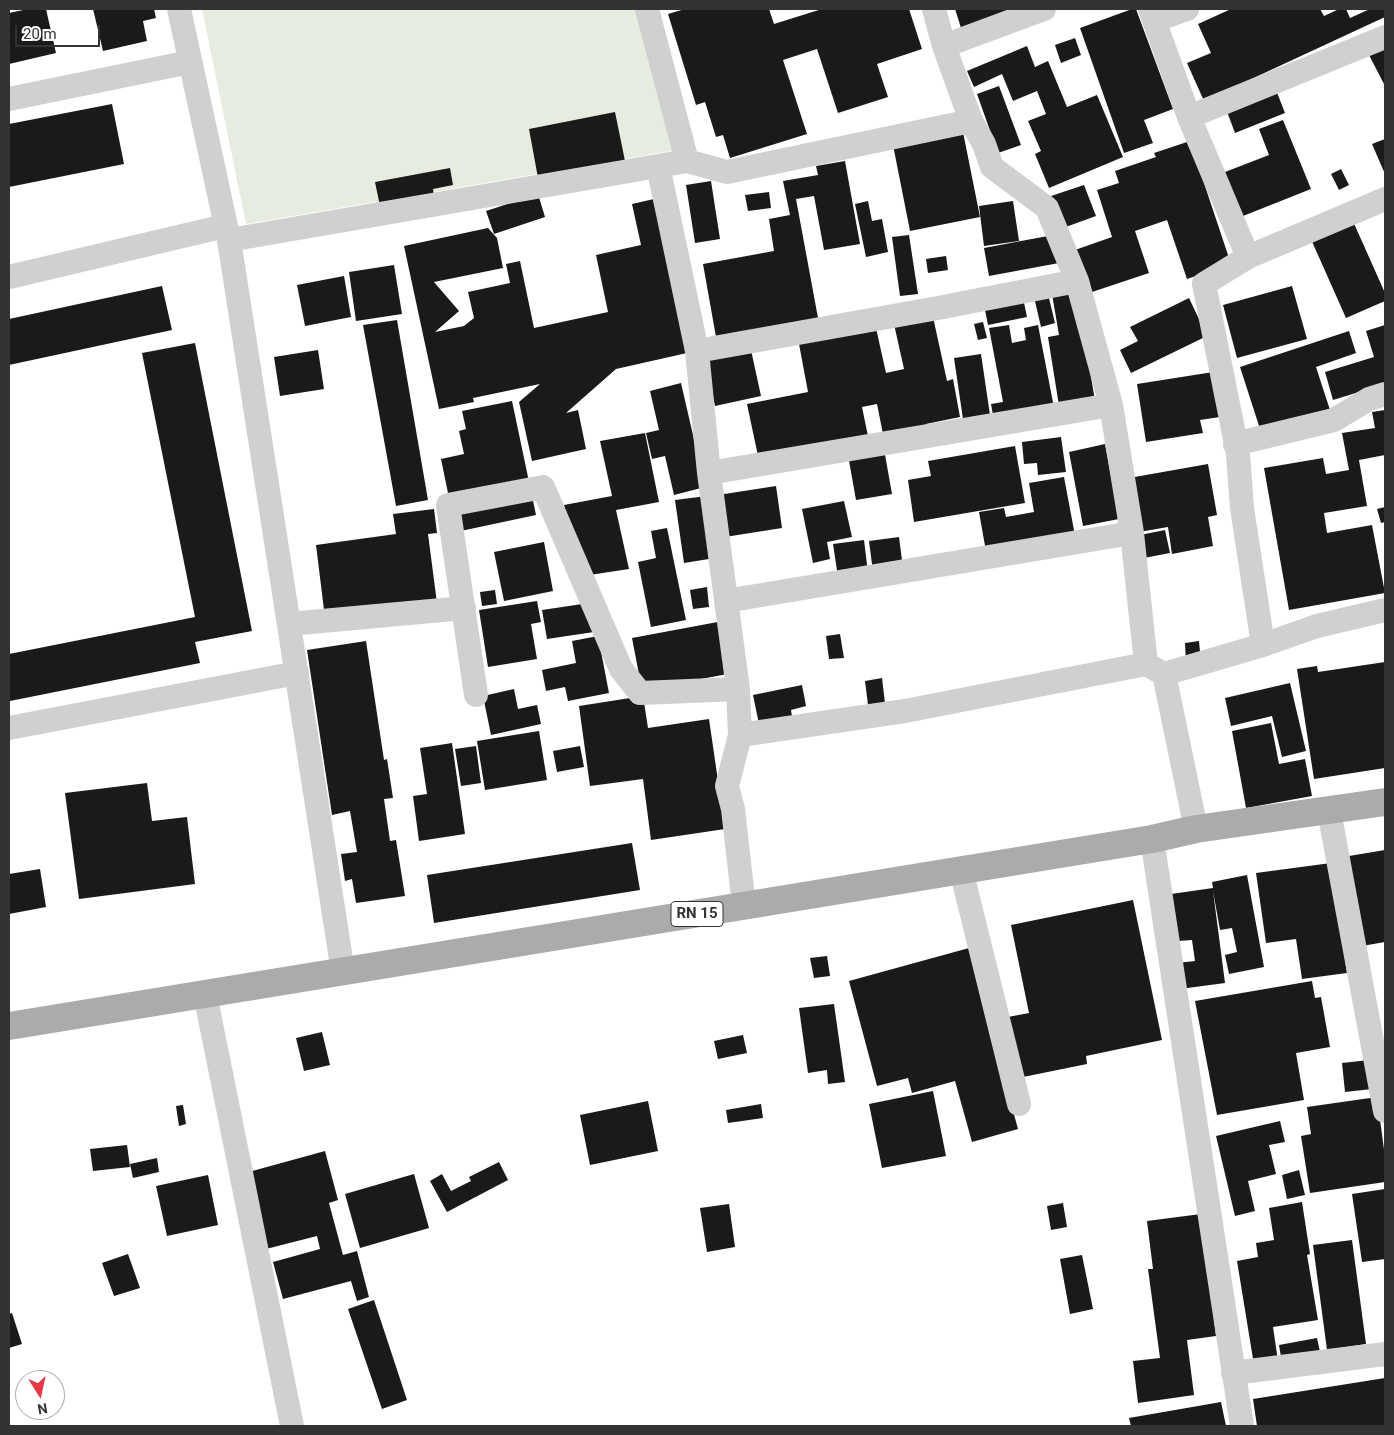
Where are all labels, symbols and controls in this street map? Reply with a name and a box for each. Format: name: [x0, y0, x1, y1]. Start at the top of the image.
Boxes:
scale bar: [18, 15, 102, 47]
text: 20 m: [23, 25, 57, 43]
road number: RN 15: [671, 902, 723, 926]
north arrow: [15, 1370, 65, 1420]
text: N: [36, 1400, 49, 1418]

